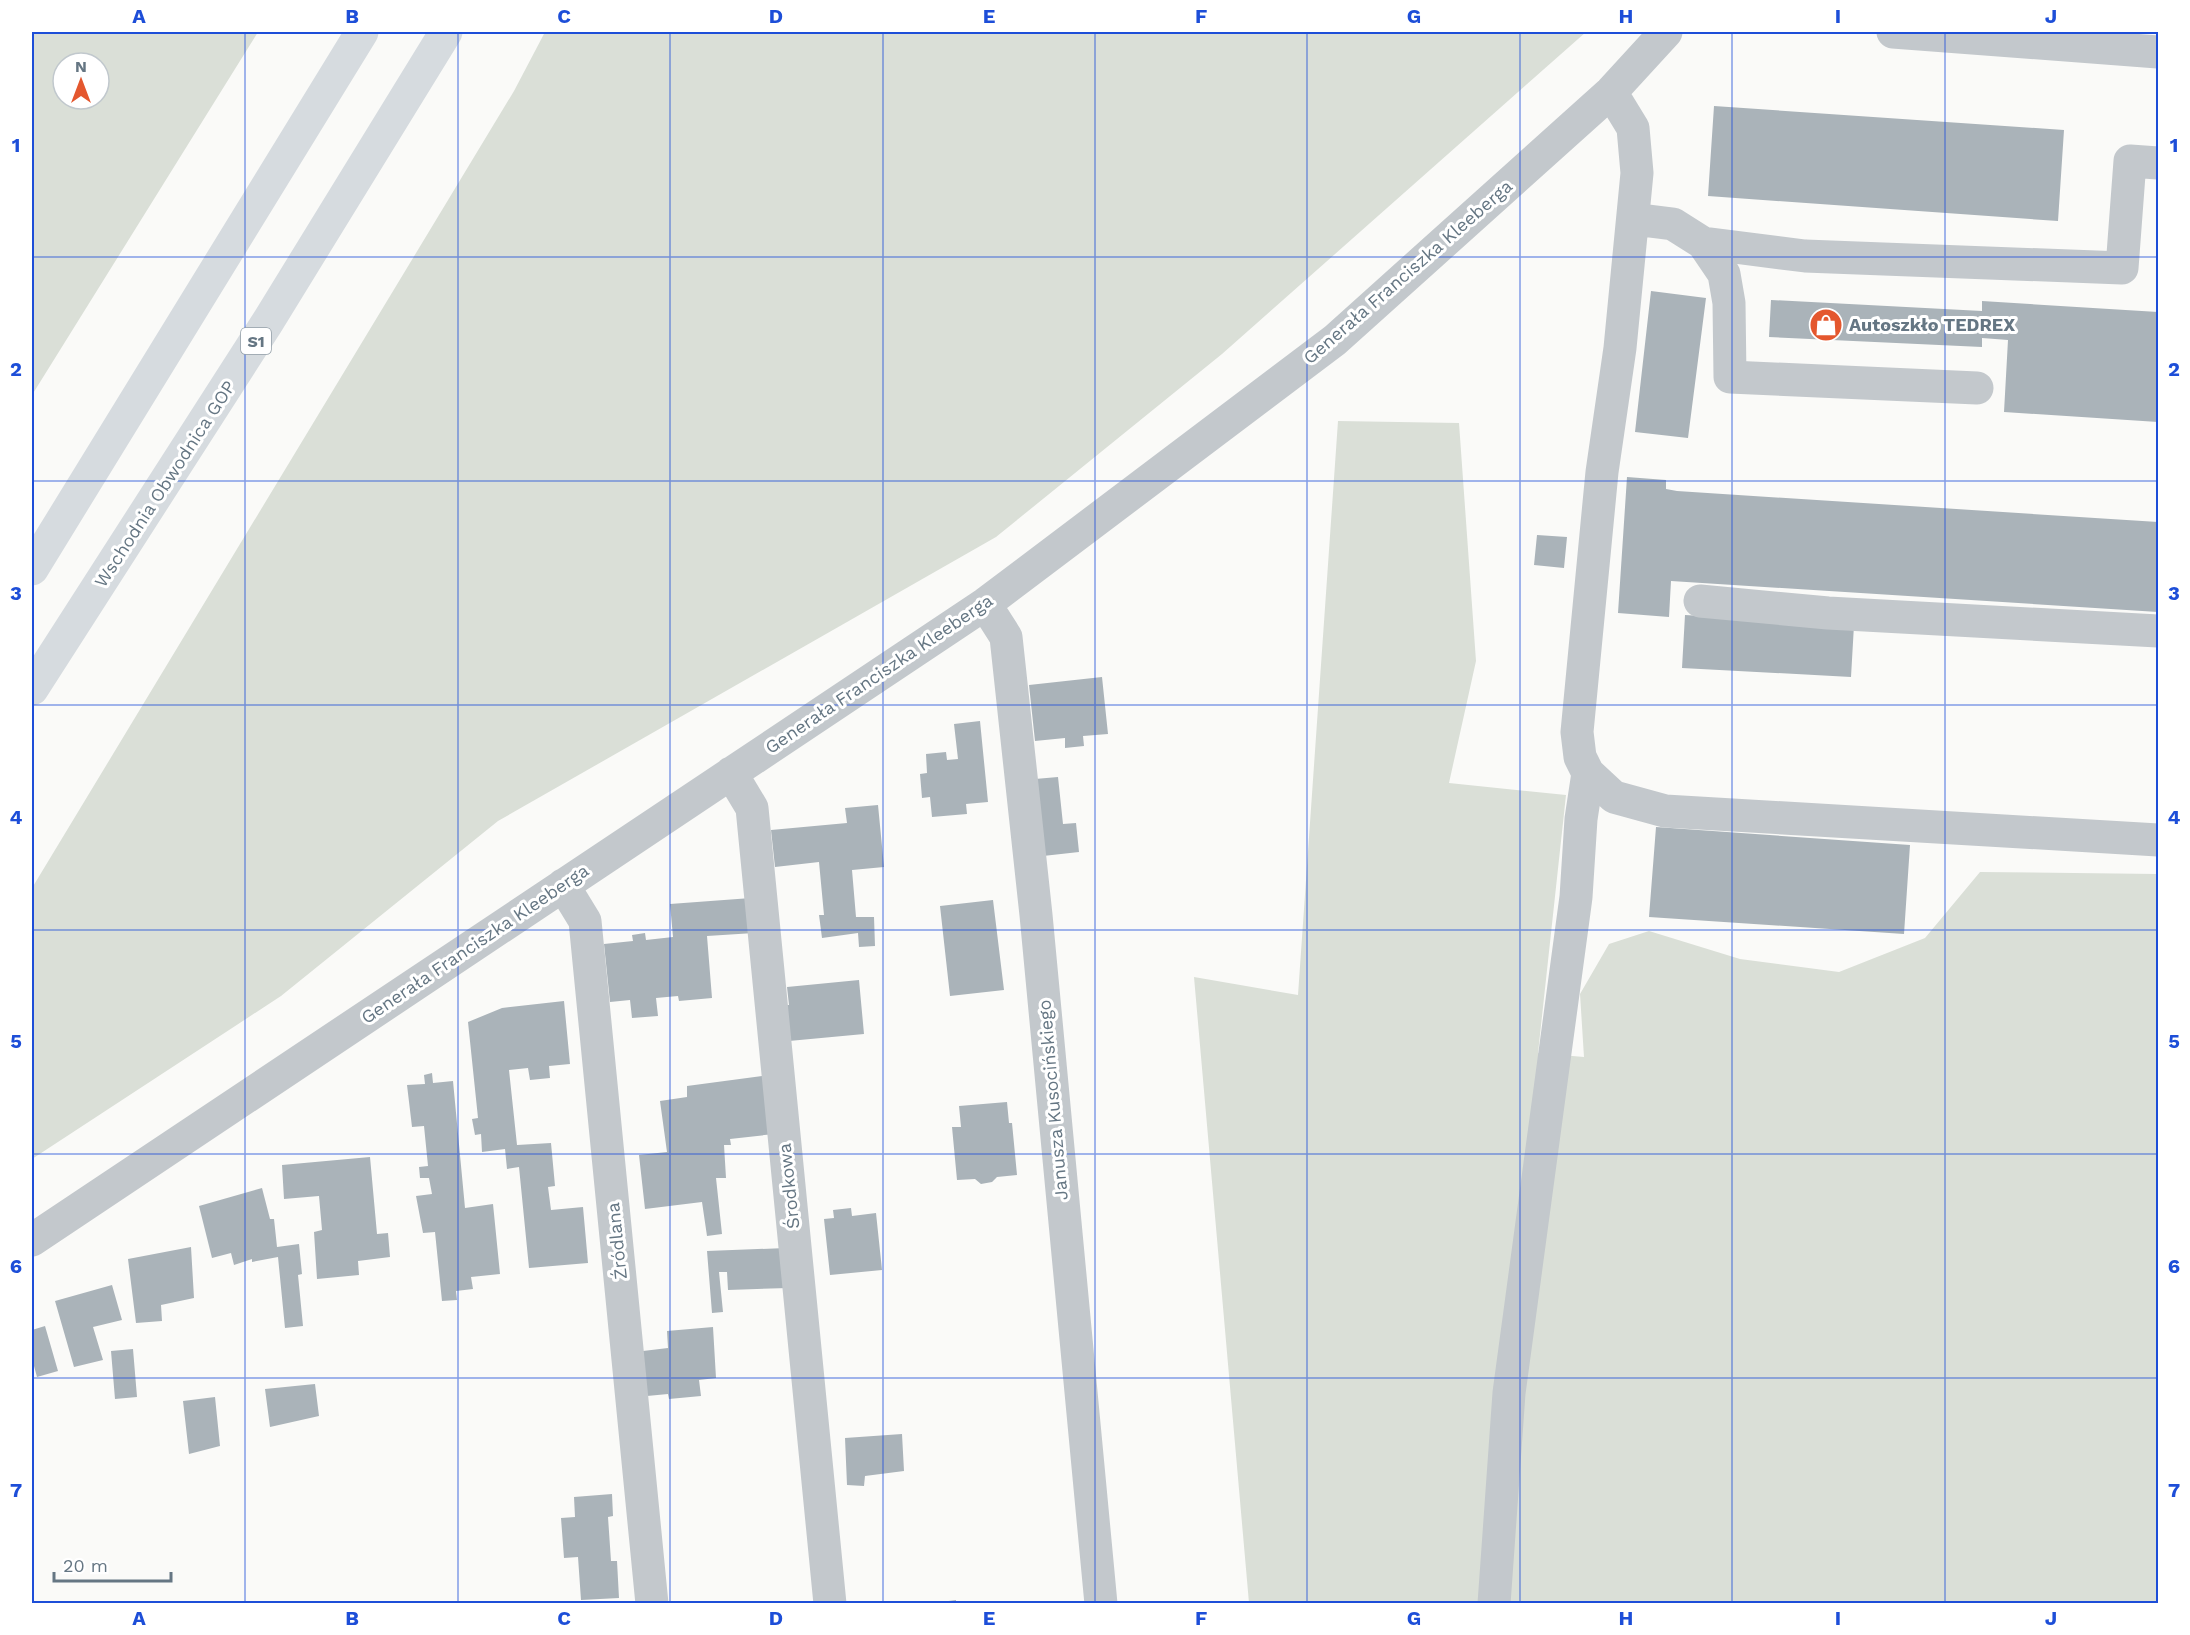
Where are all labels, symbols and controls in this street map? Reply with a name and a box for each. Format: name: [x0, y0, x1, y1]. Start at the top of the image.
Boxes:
text: A: [132, 4, 146, 28]
text: B: [345, 4, 359, 28]
text: C: [557, 4, 571, 28]
text: D: [769, 4, 783, 28]
text: E: [983, 4, 995, 28]
text: F: [1195, 4, 1207, 28]
text: G: [1407, 4, 1421, 28]
text: H: [1619, 4, 1633, 28]
text: I: [1835, 4, 1841, 28]
text: J: [2045, 4, 2057, 28]
north arrow: [51, 51, 111, 111]
text: N: [75, 57, 87, 76]
text: 1: [12, 133, 20, 157]
text: 1: [2170, 133, 2178, 157]
street label: Generała Franciszka Kleeberga: [1299, 175, 1516, 368]
shop icon: Autoszkło TEDREX: [1808, 307, 1844, 343]
place label: Autoszkło TEDREX: [1849, 314, 2015, 335]
road number: S1: [241, 328, 271, 354]
text: 2: [10, 357, 22, 381]
text: 2: [2168, 357, 2180, 381]
street label: Wschodnia Obwodnica GOP: [90, 377, 239, 591]
text: 3: [10, 581, 22, 605]
text: 3: [2168, 581, 2180, 605]
street label: Generała Franciszka Kleeberga: [761, 589, 996, 758]
text: 4: [10, 805, 23, 829]
text: 4: [2168, 805, 2181, 829]
street label: Generała Franciszka Kleeberga: [357, 859, 592, 1028]
street label: Janusza Kusocińskiego: [1033, 999, 1072, 1201]
text: 5: [10, 1029, 22, 1053]
text: 5: [2168, 1029, 2180, 1053]
street label: Środkowa: [774, 1142, 803, 1230]
street label: Źródlana: [602, 1201, 631, 1281]
text: 6: [10, 1254, 22, 1278]
text: 6: [2168, 1254, 2180, 1278]
text: 7: [10, 1478, 22, 1502]
text: 7: [2168, 1478, 2180, 1502]
scale bar: [54, 1545, 171, 1583]
text: 20 m: [63, 1555, 108, 1576]
text: A: [132, 1606, 146, 1630]
text: B: [345, 1606, 359, 1630]
text: C: [557, 1606, 571, 1630]
text: D: [769, 1606, 783, 1630]
text: E: [983, 1606, 995, 1630]
text: F: [1195, 1606, 1207, 1630]
text: G: [1407, 1606, 1421, 1630]
text: H: [1619, 1606, 1633, 1630]
text: I: [1835, 1606, 1841, 1630]
text: J: [2045, 1606, 2057, 1630]

